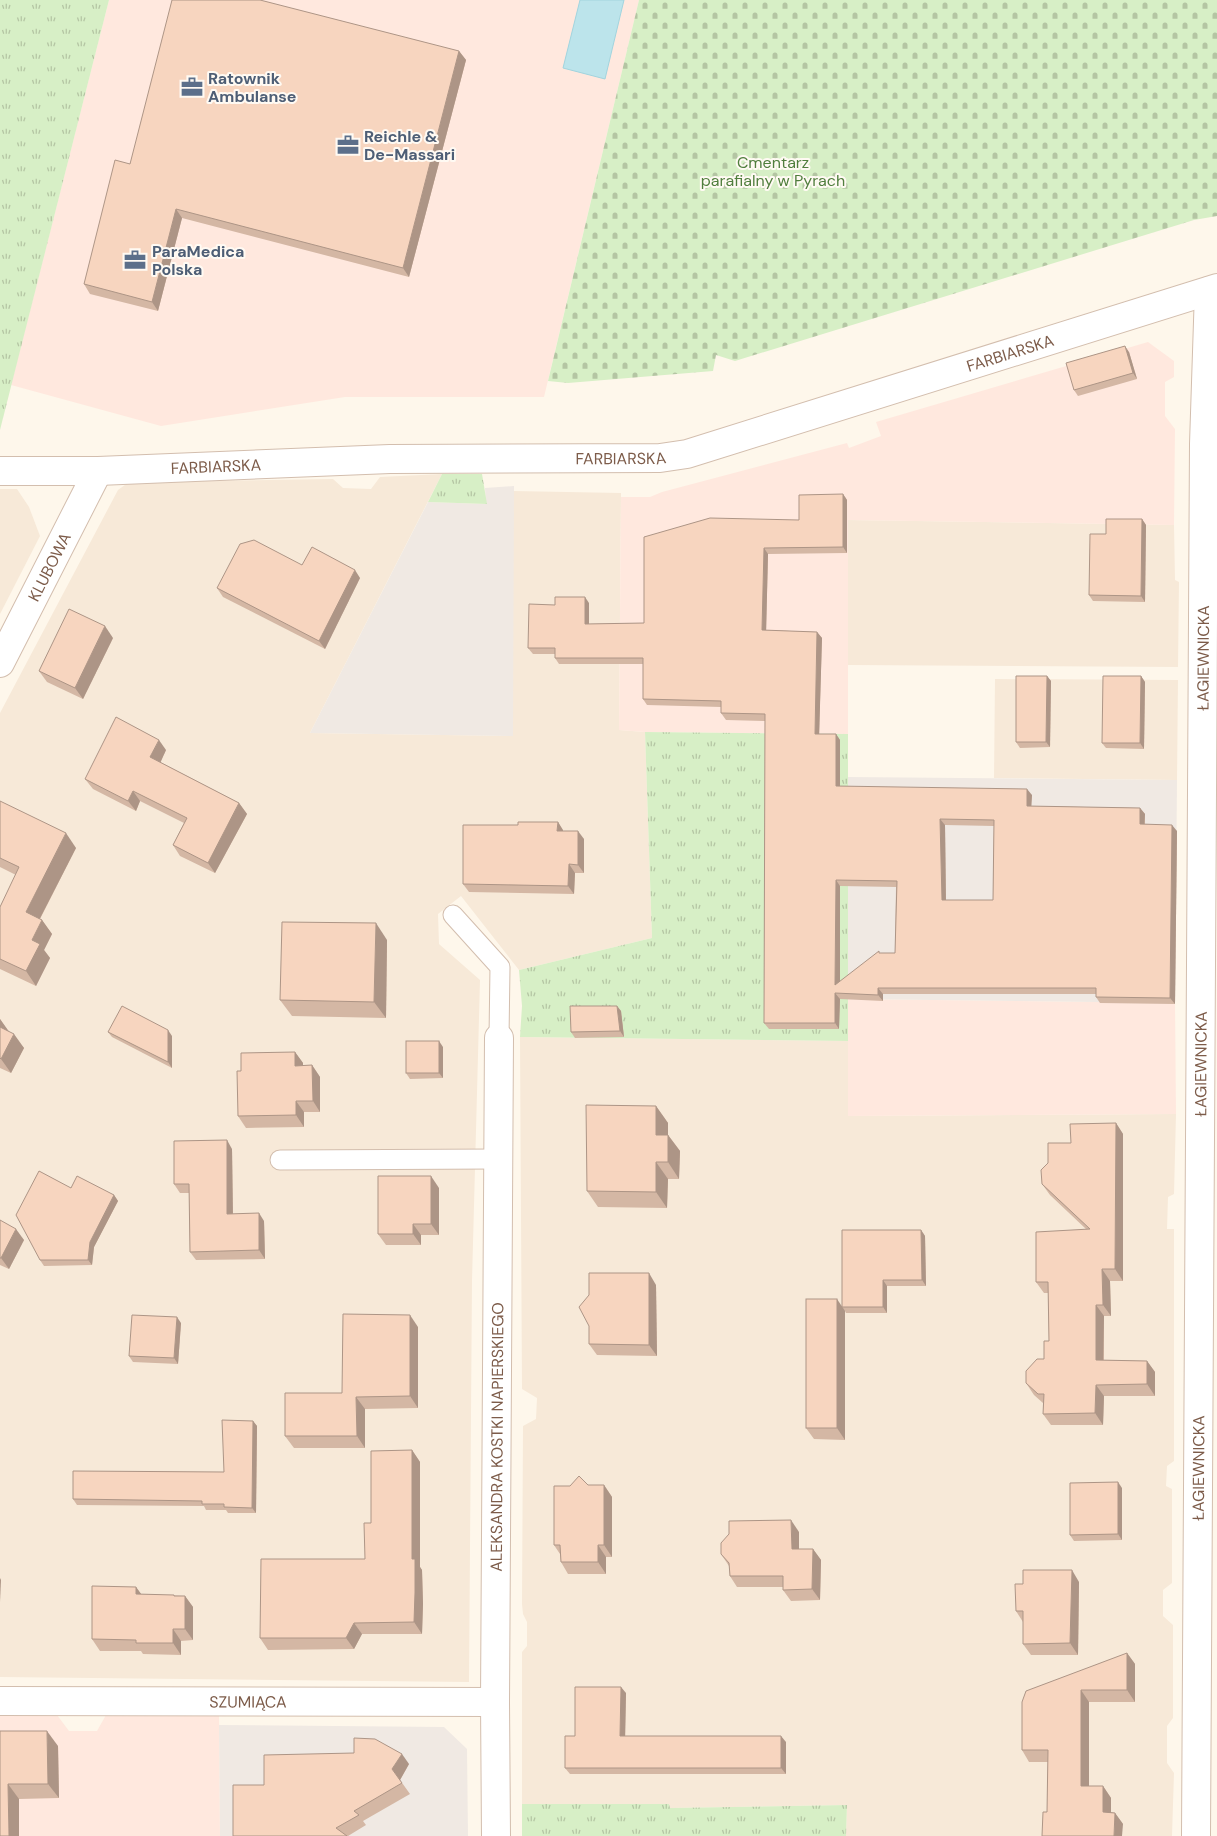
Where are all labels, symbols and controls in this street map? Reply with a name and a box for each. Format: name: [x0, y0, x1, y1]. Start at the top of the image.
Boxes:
place label: Ratownik Ambulanse: [208, 68, 296, 107]
office icon: Ratownik Ambulanse: [179, 74, 205, 100]
place label: Reichle & De-Massari: [364, 126, 455, 165]
office icon: Reichle & De-Massari: [335, 132, 361, 158]
park label: Cmentarz parafialny w Pyrach: [701, 152, 845, 191]
place label: ParaMedica Polska: [152, 241, 244, 280]
office icon: ParaMedica Polska: [122, 247, 148, 273]
street label: FARBIARSKA: [964, 329, 1057, 376]
street label: FARBIARSKA: [576, 447, 668, 469]
street label: FARBIARSKA: [170, 454, 262, 479]
street label: KLUBOWA: [23, 529, 76, 605]
street label: ŁAGIEWNICKA: [1192, 605, 1214, 711]
street label: ŁAGIEWNICKA: [1190, 1011, 1211, 1117]
street label: ALEKSANDRA KOSTKI NAPIERSKIEGO: [485, 1302, 508, 1572]
street label: ŁAGIEWNICKA: [1187, 1415, 1209, 1521]
street label: SZUMIĄCA: [209, 1691, 287, 1712]

